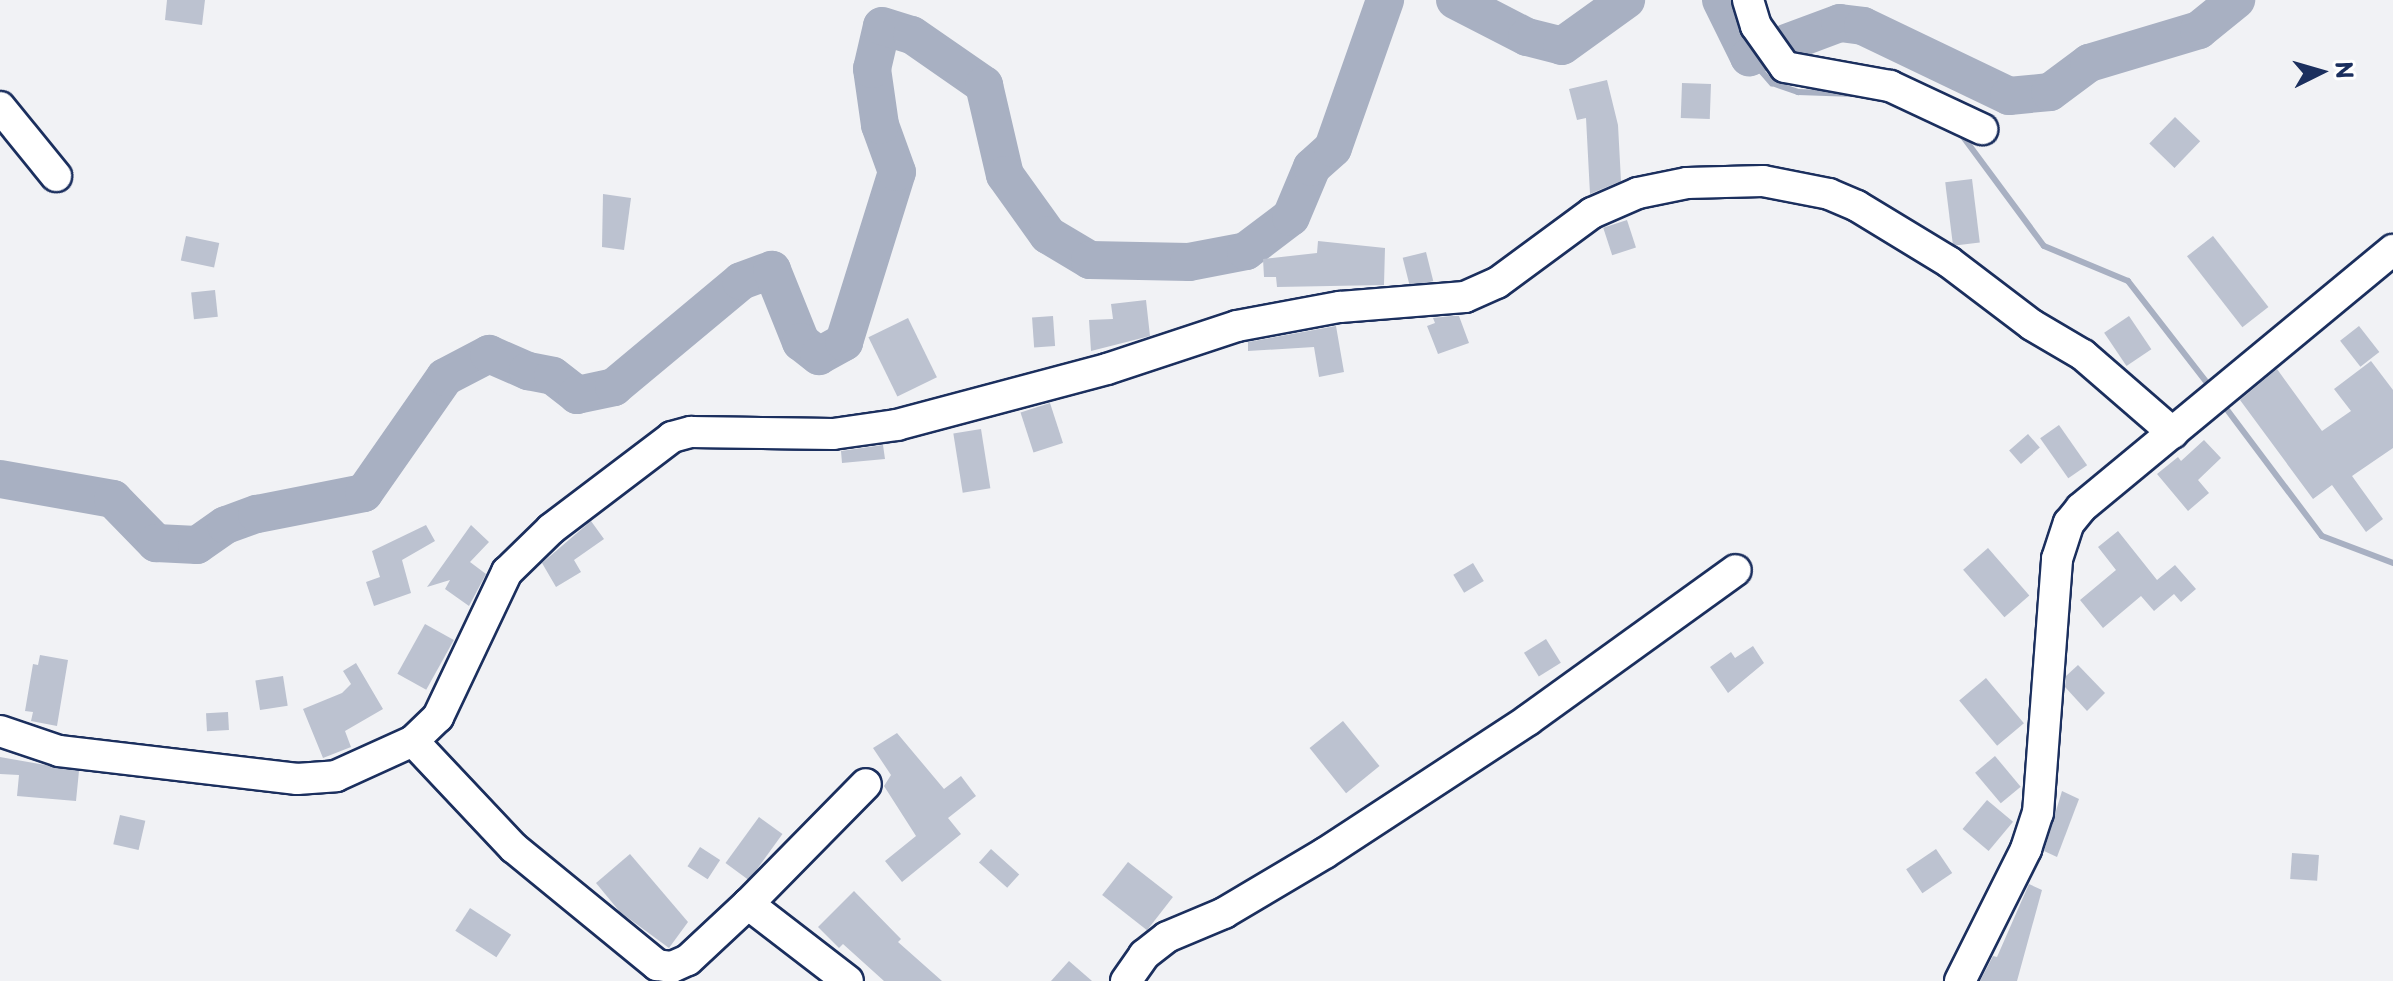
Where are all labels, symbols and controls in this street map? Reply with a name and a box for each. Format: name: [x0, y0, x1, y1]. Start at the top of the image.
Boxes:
north arrow: [2281, 32, 2361, 112]
text: N: [2328, 60, 2363, 80]

